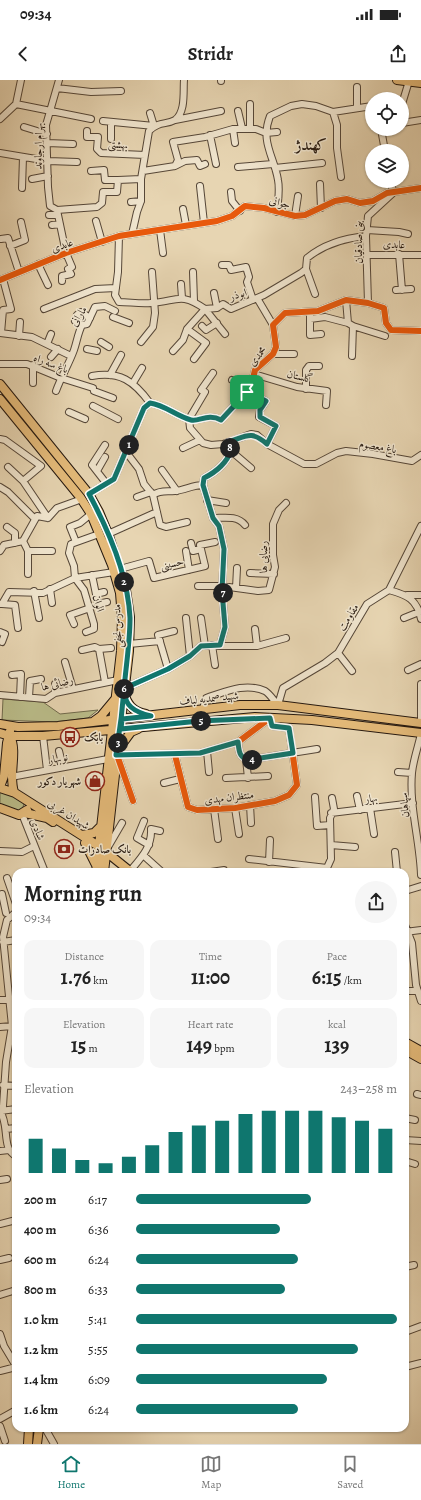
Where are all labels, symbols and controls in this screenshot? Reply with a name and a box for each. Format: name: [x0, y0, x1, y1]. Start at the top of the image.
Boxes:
text: 09:34: [20, 4, 52, 24]
text: Stridr: [188, 42, 233, 66]
icon: back: [12, 43, 34, 65]
icon: share: [387, 43, 409, 65]
map controls: [365, 92, 409, 188]
button: locate: [365, 92, 409, 136]
street label: بهرام ارجاوند: [31, 123, 48, 170]
district label: کهندژ: [293, 135, 327, 155]
street label: بهشتی: [107, 136, 129, 154]
button: layers: [365, 144, 409, 188]
street label: جوانی: [268, 192, 292, 213]
street label: بنی صادقیان: [351, 220, 366, 264]
street label: عابدی: [49, 235, 75, 256]
street label: عابدی: [383, 237, 405, 252]
street label: ابوذر: [227, 285, 249, 305]
street label: مارانی: [66, 303, 91, 329]
street label: محمدی: [245, 343, 270, 369]
street label: باغ سه راه: [31, 350, 70, 379]
street label: گلستان: [285, 366, 314, 387]
pin: [230, 375, 264, 409]
icon: arrive: [236, 381, 258, 403]
pin: 1: [119, 435, 139, 455]
street label: باغ معصوم: [358, 436, 398, 459]
text: 1: [127, 437, 131, 452]
pin: 8: [220, 438, 240, 458]
text: 8: [227, 440, 233, 455]
street label: رضایی ها: [256, 541, 271, 573]
street label: حسینی: [159, 554, 186, 574]
pin: 2: [114, 572, 134, 592]
text: 2: [121, 574, 127, 589]
pin: 7: [213, 583, 233, 603]
text: 7: [221, 585, 225, 600]
street label: الوان: [89, 593, 108, 613]
street label: مقاومت: [334, 601, 362, 634]
street label: مدرس نجفی: [109, 604, 127, 648]
street label: رضائی ها: [40, 672, 75, 695]
pin: 6: [114, 679, 134, 699]
text: 6: [121, 681, 127, 696]
street label: شهید صمدیه لباف: [179, 688, 240, 709]
pin: 5: [191, 711, 211, 731]
text: 5: [199, 713, 203, 728]
bus stop icon: بابک: [59, 726, 81, 748]
place label: بابک: [84, 730, 103, 745]
pin: 3: [108, 733, 128, 753]
text: 3: [116, 735, 120, 750]
street label: نوبهار: [46, 749, 69, 768]
pin: 4: [242, 750, 262, 770]
text: 4: [249, 752, 255, 767]
shop icon: شهریار دکور: [84, 770, 106, 792]
place label: شهریار دکور: [36, 774, 81, 789]
street label: منتظران مهدی: [203, 787, 255, 808]
street label: بهار: [363, 790, 378, 807]
street label: سپاهان: [396, 792, 413, 818]
street label: شهیدان غربی: [45, 796, 93, 833]
street label: شادی: [27, 816, 48, 842]
bank icon: بانک صادرات: [53, 838, 75, 860]
place label: بانک صادرات: [78, 842, 131, 857]
text: Morning run: [24, 879, 142, 909]
button: share: [355, 881, 397, 923]
text: 09:34: [24, 909, 51, 926]
text: Distance: [64, 949, 104, 964]
text: Time: [199, 949, 222, 964]
text: Pace: [327, 949, 347, 964]
text: 1.76: [60, 964, 91, 991]
text: 11:00: [191, 964, 230, 991]
text: 6:15: [312, 964, 342, 991]
text: km: [91, 973, 108, 988]
text: /km: [342, 973, 362, 988]
text: Elevation: [63, 1017, 105, 1032]
text: Heart rate: [188, 1017, 233, 1032]
text: kcal: [328, 1017, 346, 1032]
text: 15: [71, 1032, 86, 1059]
text: 149: [186, 1032, 212, 1059]
text: 139: [324, 1032, 349, 1059]
text: m: [86, 1041, 98, 1056]
text: bpm: [212, 1041, 235, 1056]
text: Elevation: [24, 1080, 74, 1097]
text: 243–258 m: [340, 1080, 397, 1097]
text: 200 m: [24, 1191, 57, 1208]
text: 6:17: [88, 1191, 107, 1208]
text: 400 m: [24, 1221, 56, 1238]
text: 6:36: [88, 1221, 109, 1238]
text: 600 m: [24, 1251, 56, 1268]
text: 6:24: [88, 1251, 109, 1268]
text: 800 m: [24, 1281, 56, 1298]
text: 6:33: [88, 1281, 108, 1298]
text: 1.0 km: [24, 1311, 59, 1328]
text: 5:41: [88, 1311, 107, 1328]
text: 1.2 km: [24, 1341, 58, 1358]
text: 5:55: [88, 1341, 108, 1358]
text: 1.4 km: [24, 1371, 58, 1388]
text: 6:09: [88, 1371, 110, 1388]
text: 1.6 km: [24, 1401, 58, 1418]
text: 6:24: [88, 1401, 109, 1418]
tab: Home: [58, 1453, 85, 1492]
tab: Map: [200, 1453, 222, 1492]
tab: Saved: [337, 1453, 363, 1492]

